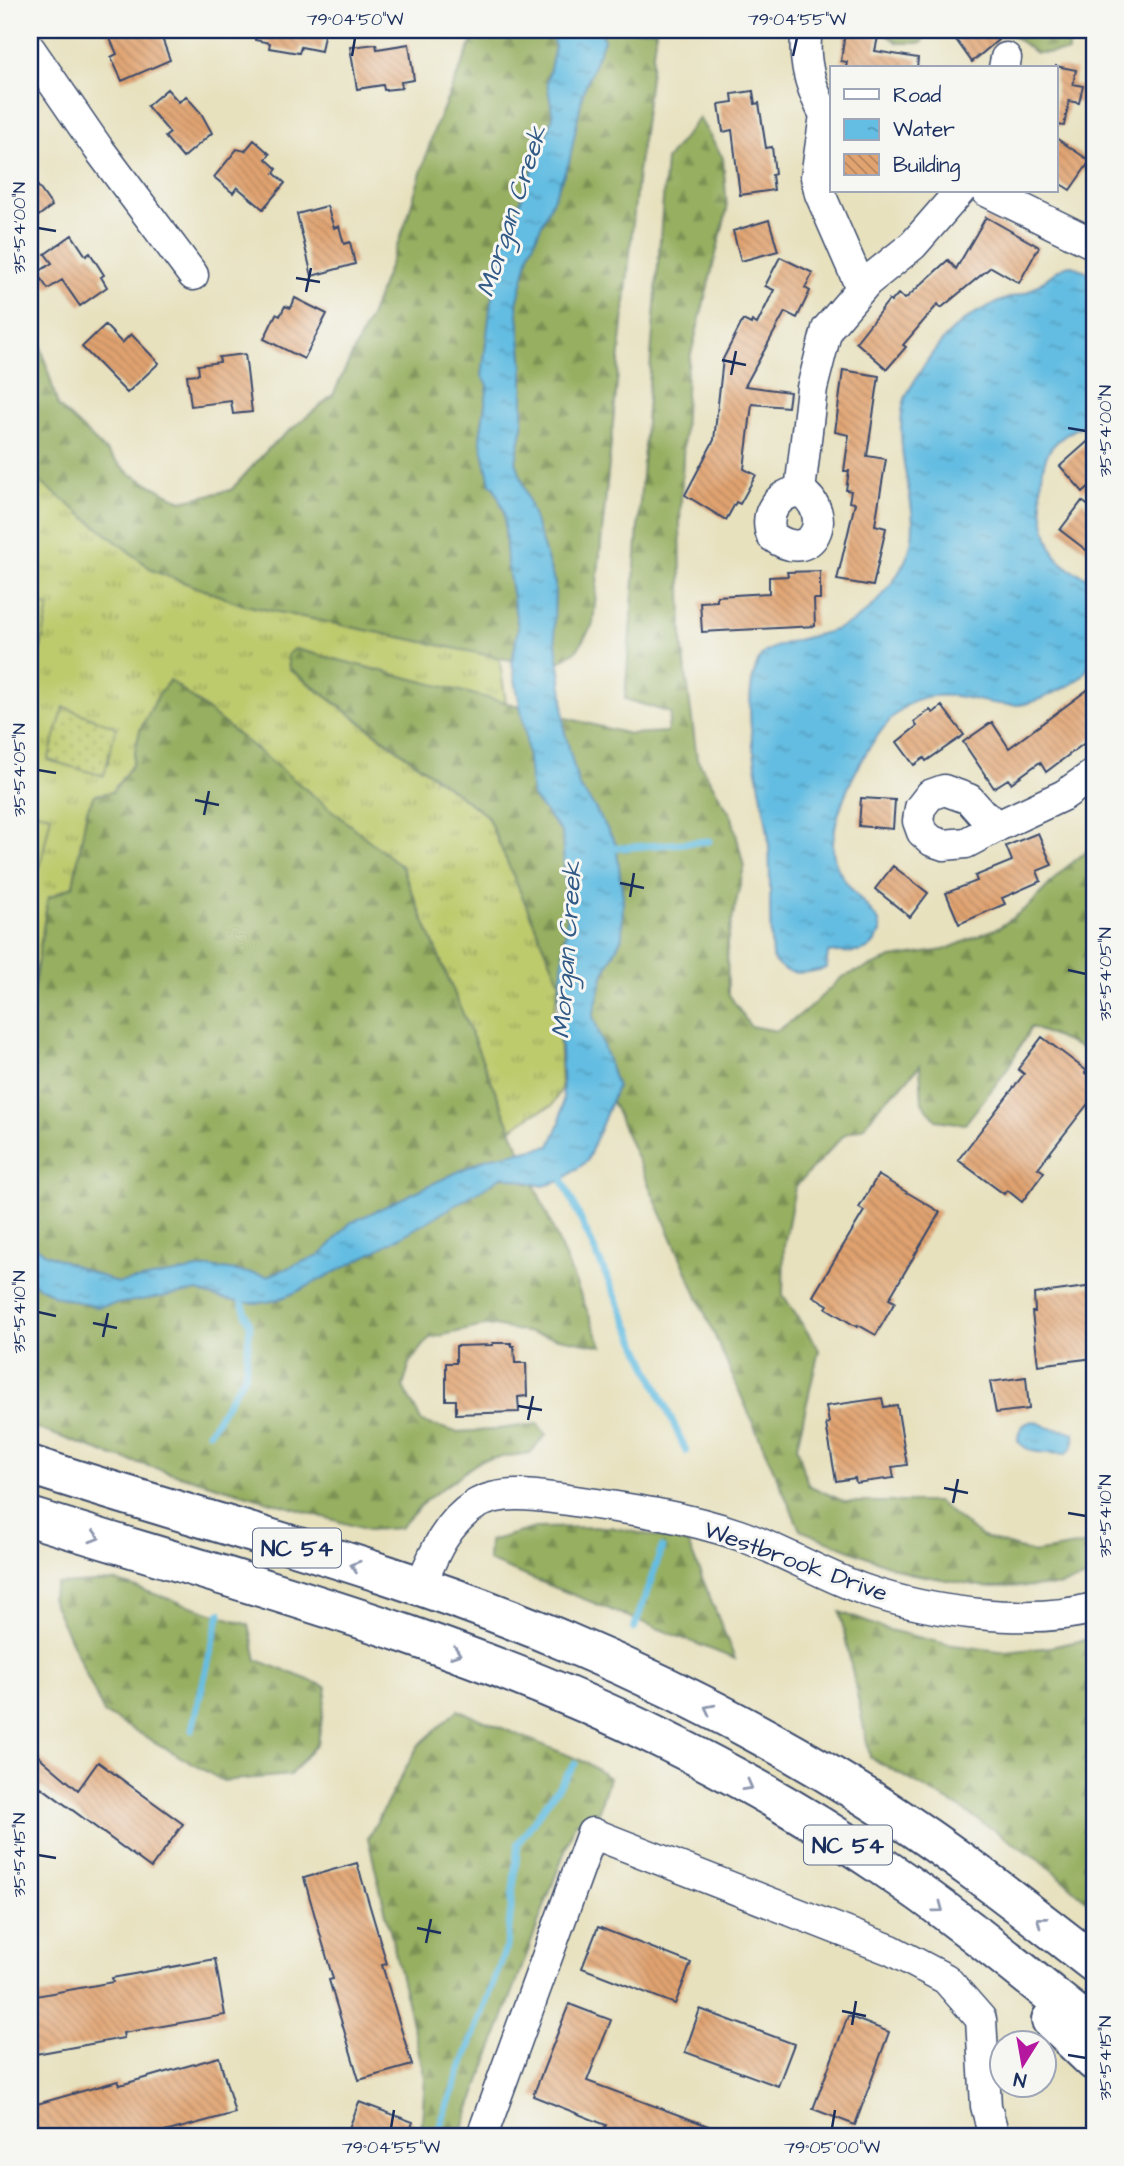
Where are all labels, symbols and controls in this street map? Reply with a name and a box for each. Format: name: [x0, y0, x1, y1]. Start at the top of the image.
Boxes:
text: 79°04'50"W: [306, 7, 404, 32]
text: 79°04'55"W: [748, 7, 846, 32]
legend: [830, 66, 1058, 192]
text: Road: [893, 81, 941, 110]
text: Water: [893, 115, 955, 144]
water label: Morgan Creek: [467, 120, 558, 302]
text: Building: [893, 151, 961, 182]
text: 35°54'00"N: [7, 182, 32, 274]
text: 35°54'00"N: [1093, 385, 1118, 477]
text: 35°54'05"N: [7, 723, 32, 817]
water label: Morgan Creek: [543, 859, 592, 1040]
text: 35°54'05"N: [1093, 927, 1118, 1021]
text: 35°54'10"N: [7, 1271, 32, 1353]
text: 35°54'10"N: [1093, 1475, 1118, 1557]
street label: Westbrook Drive: [699, 1513, 892, 1611]
road number: NC 54: [253, 1528, 341, 1568]
one-way arrow: [89, 1529, 101, 1544]
one-way arrow: [349, 1560, 361, 1575]
one-way arrow: [449, 1645, 461, 1659]
one-way arrow: [704, 1704, 716, 1717]
one-way arrow: [740, 1778, 753, 1791]
text: 35°54'15"N: [7, 1813, 32, 1897]
road number: NC 54: [804, 1826, 892, 1864]
one-way arrow: [931, 1900, 944, 1913]
one-way arrow: [1036, 1917, 1048, 1930]
text: 35°54'15"N: [1093, 2016, 1118, 2100]
north arrow: [988, 2030, 1058, 2100]
text: N: [1012, 2065, 1028, 2094]
text: 79°04'55"W: [342, 2135, 440, 2160]
text: 79°05'00"W: [784, 2135, 880, 2160]

